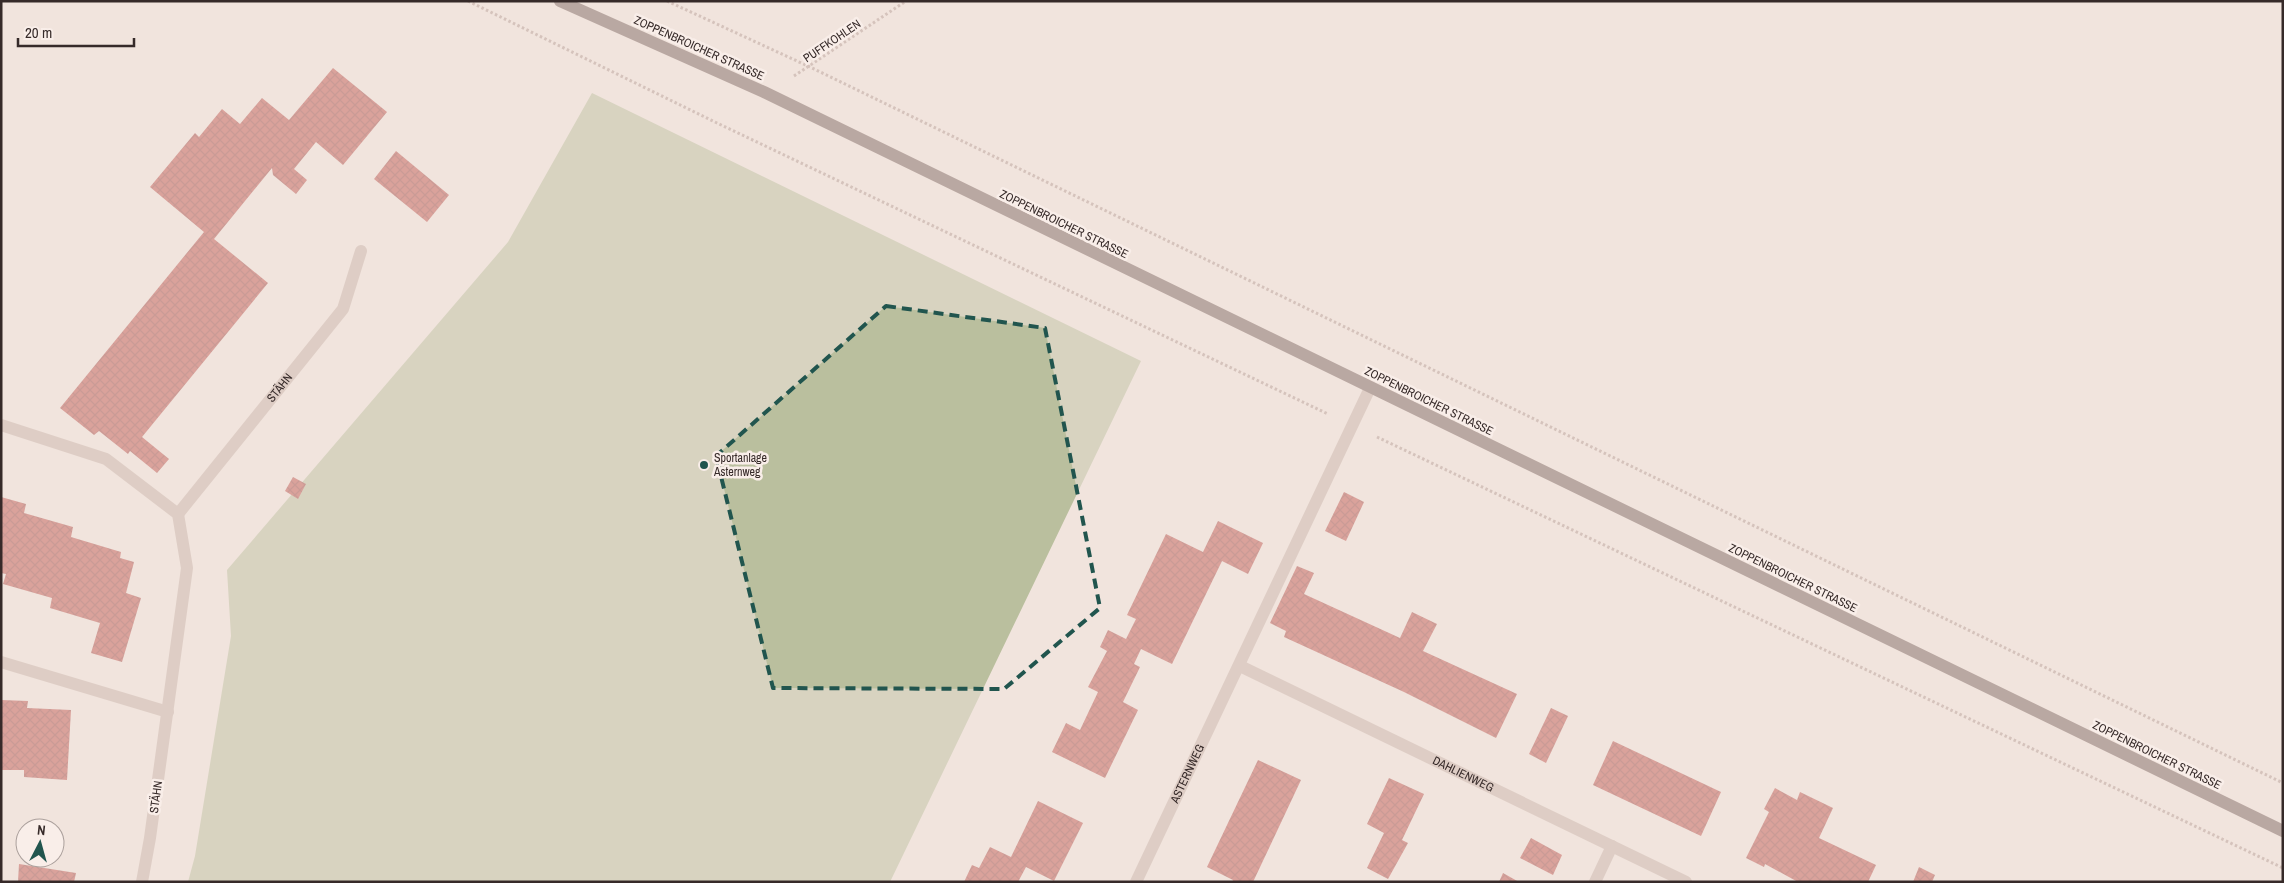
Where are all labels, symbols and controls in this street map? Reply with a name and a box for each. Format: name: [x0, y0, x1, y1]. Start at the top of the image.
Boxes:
street label: ZOPPENBROICHER STRASSE: [631, 12, 767, 84]
scale bar: [18, 15, 134, 47]
street label: PUFFKOHLEN: [800, 16, 864, 66]
text: 20 m: [25, 22, 52, 43]
street label: ZOPPENBROICHER STRASSE: [997, 186, 1131, 262]
street label: ZOPPENBROICHER STRASSE: [1362, 363, 1496, 439]
street label: STÄHN: [263, 370, 296, 406]
place label: Sportanlage Asternweg: [713, 450, 767, 480]
marker: Sportanlage Asternweg: [698, 459, 710, 471]
street label: ZOPPENBROICHER STRASSE: [1726, 540, 1860, 616]
street label: ZOPPENBROICHER STRASSE: [2090, 717, 2224, 793]
street label: ASTERNWEG: [1166, 741, 1208, 807]
street label: DAHLIENWEG: [1430, 752, 1497, 796]
street label: STÄHN: [146, 780, 166, 814]
north arrow: [15, 818, 65, 868]
text: N: [36, 821, 46, 839]

